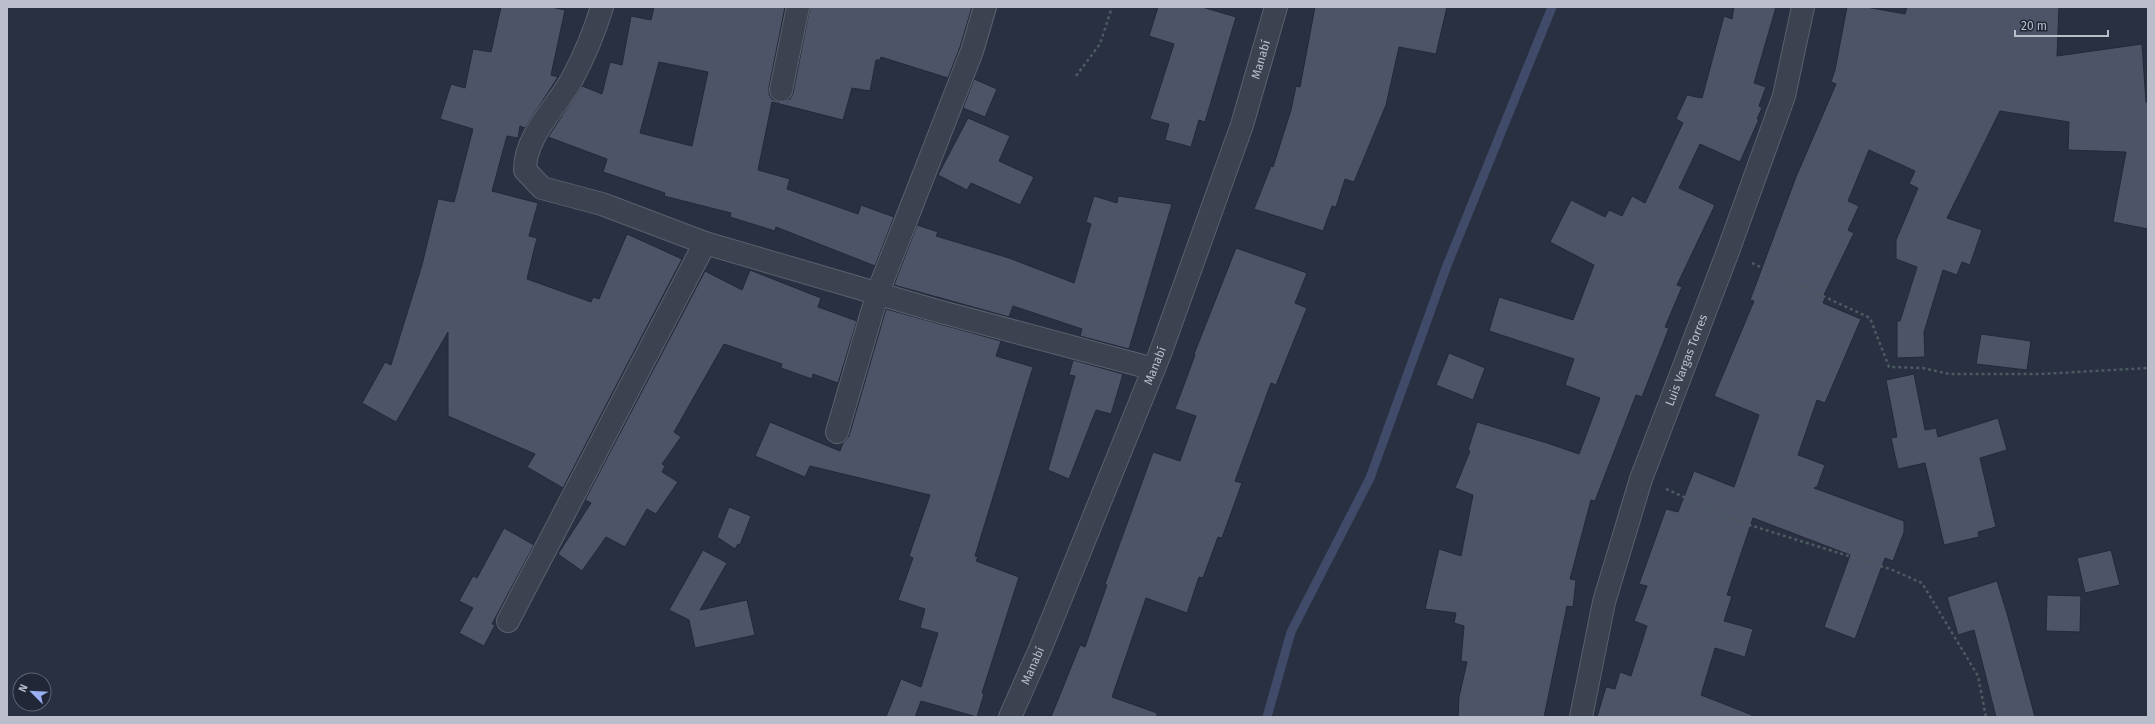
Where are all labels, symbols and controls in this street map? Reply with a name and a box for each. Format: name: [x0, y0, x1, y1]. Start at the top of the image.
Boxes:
scale bar: [2015, 12, 2108, 38]
text: 20 m: [2021, 19, 2047, 33]
street label: Manabí: [1249, 38, 1273, 81]
street label: Luis Vargas Torres: [1663, 312, 1710, 408]
street label: Manabí: [1141, 344, 1169, 387]
street label: Manabí: [1018, 644, 1047, 687]
north arrow: [12, 672, 52, 712]
text: N: [16, 682, 31, 694]

